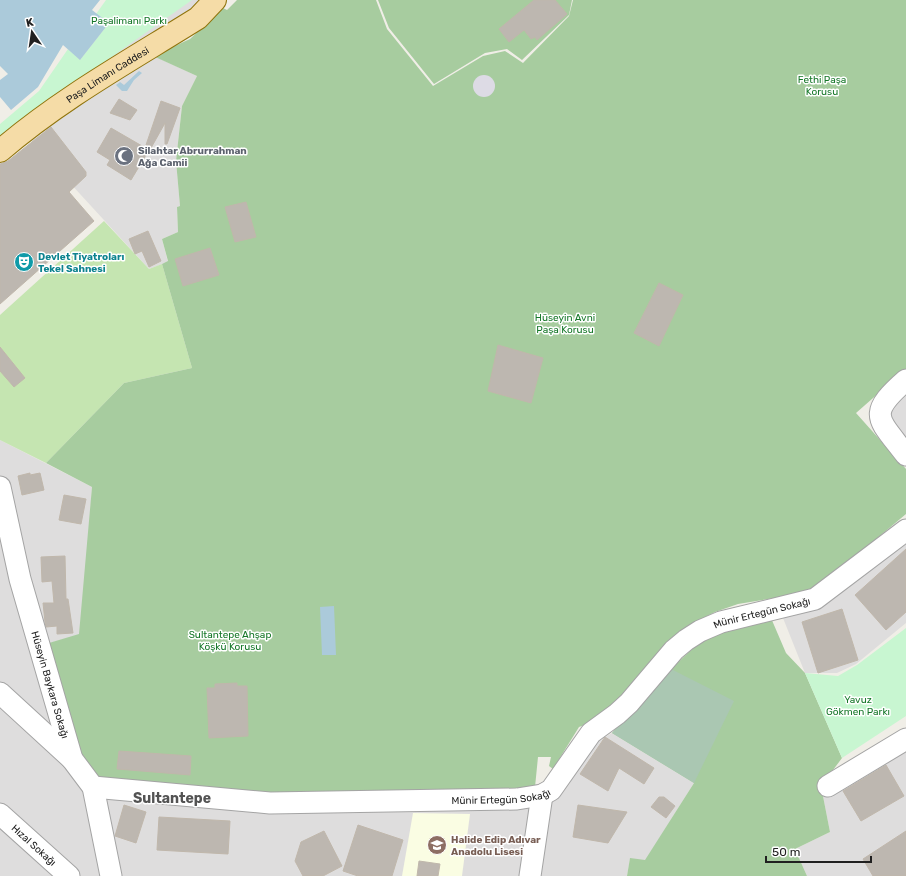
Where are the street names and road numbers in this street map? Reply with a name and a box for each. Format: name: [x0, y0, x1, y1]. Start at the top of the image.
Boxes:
street label: Paşa Limanı Caddesi: [64, 45, 151, 106]
street label: Münir Ertegün Sokağı: [712, 595, 812, 632]
street label: Hüseyin Baykara Sokağı: [28, 630, 71, 740]
street label: Münir Ertegün Sokağı: [451, 786, 553, 807]
street label: Hızal Sokağı: [9, 822, 58, 869]

